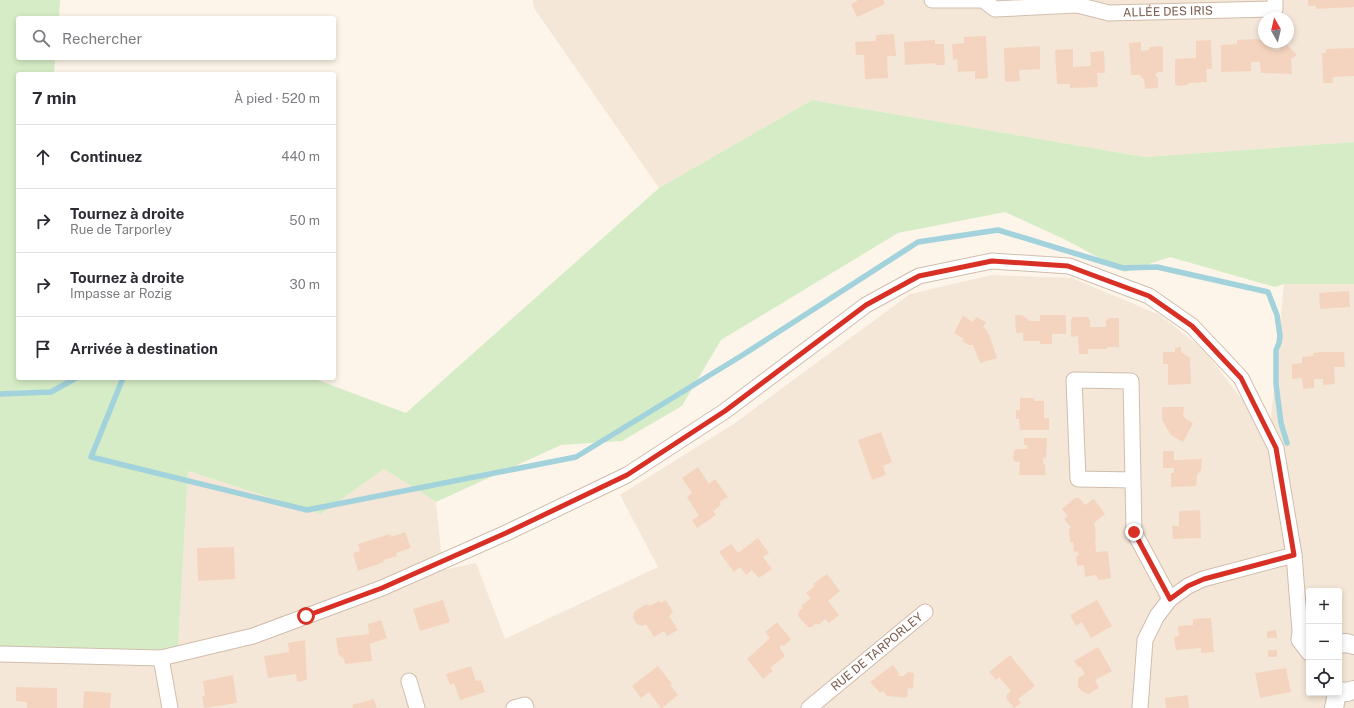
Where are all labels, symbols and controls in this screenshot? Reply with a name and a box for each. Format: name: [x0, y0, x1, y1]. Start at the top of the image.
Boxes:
street label: ALLÉE DES IRIS: [1123, 3, 1213, 20]
north arrow: [1258, 12, 1294, 48]
search box: [16, 16, 336, 60]
icon: search: [30, 27, 52, 49]
text: Rechercher: [62, 30, 142, 47]
text: 7 min: [32, 88, 76, 108]
text: À pied · 520 m: [234, 91, 320, 106]
icon: ahead: [32, 146, 54, 168]
text: Continuez: [70, 148, 142, 165]
text: 440 m: [281, 149, 320, 164]
text: Tournez à droite: [70, 205, 184, 222]
icon: right: [32, 210, 54, 232]
text: 50 m: [289, 213, 320, 228]
text: Rue de Tarporley: [70, 222, 172, 237]
text: Tournez à droite: [70, 269, 184, 286]
icon: right: [32, 274, 54, 296]
text: 30 m: [290, 277, 320, 292]
text: Impasse ar Rozig: [70, 286, 172, 301]
icon: arrive: [32, 338, 54, 360]
text: Arrivée à destination: [70, 340, 218, 357]
route end: [1125, 523, 1143, 541]
map controls: [1306, 588, 1342, 696]
button: +: [1306, 588, 1342, 624]
route start: [297, 607, 315, 625]
street label: RUE DE TARPORLEY: [828, 609, 926, 694]
button: −: [1306, 624, 1342, 660]
button: locate: [1306, 660, 1342, 696]

